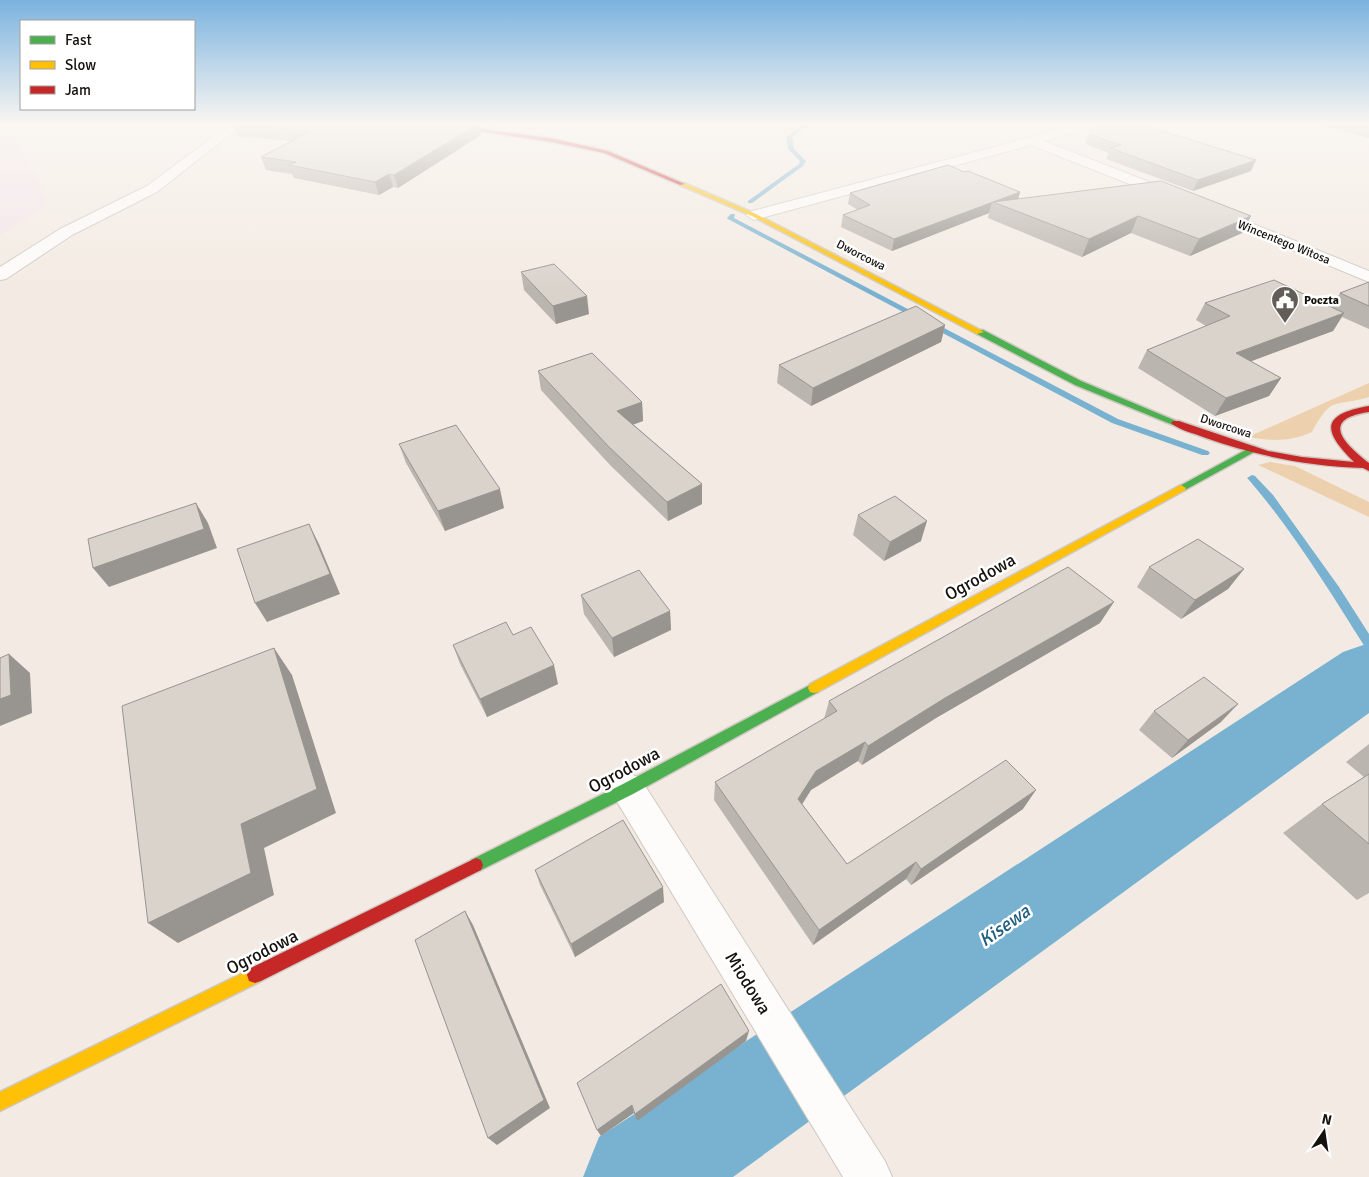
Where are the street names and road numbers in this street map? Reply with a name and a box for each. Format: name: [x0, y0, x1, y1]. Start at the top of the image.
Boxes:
street label: Wincentego Witosa: [1235, 217, 1332, 268]
street label: Dworcowa: [834, 237, 888, 274]
street label: Dworcowa: [1198, 411, 1253, 442]
street label: Ogrodowa: [941, 549, 1019, 605]
street label: Ogrodowa: [585, 742, 663, 798]
street label: Ogrodowa: [222, 925, 302, 979]
street label: Miodowa: [720, 948, 776, 1018]

